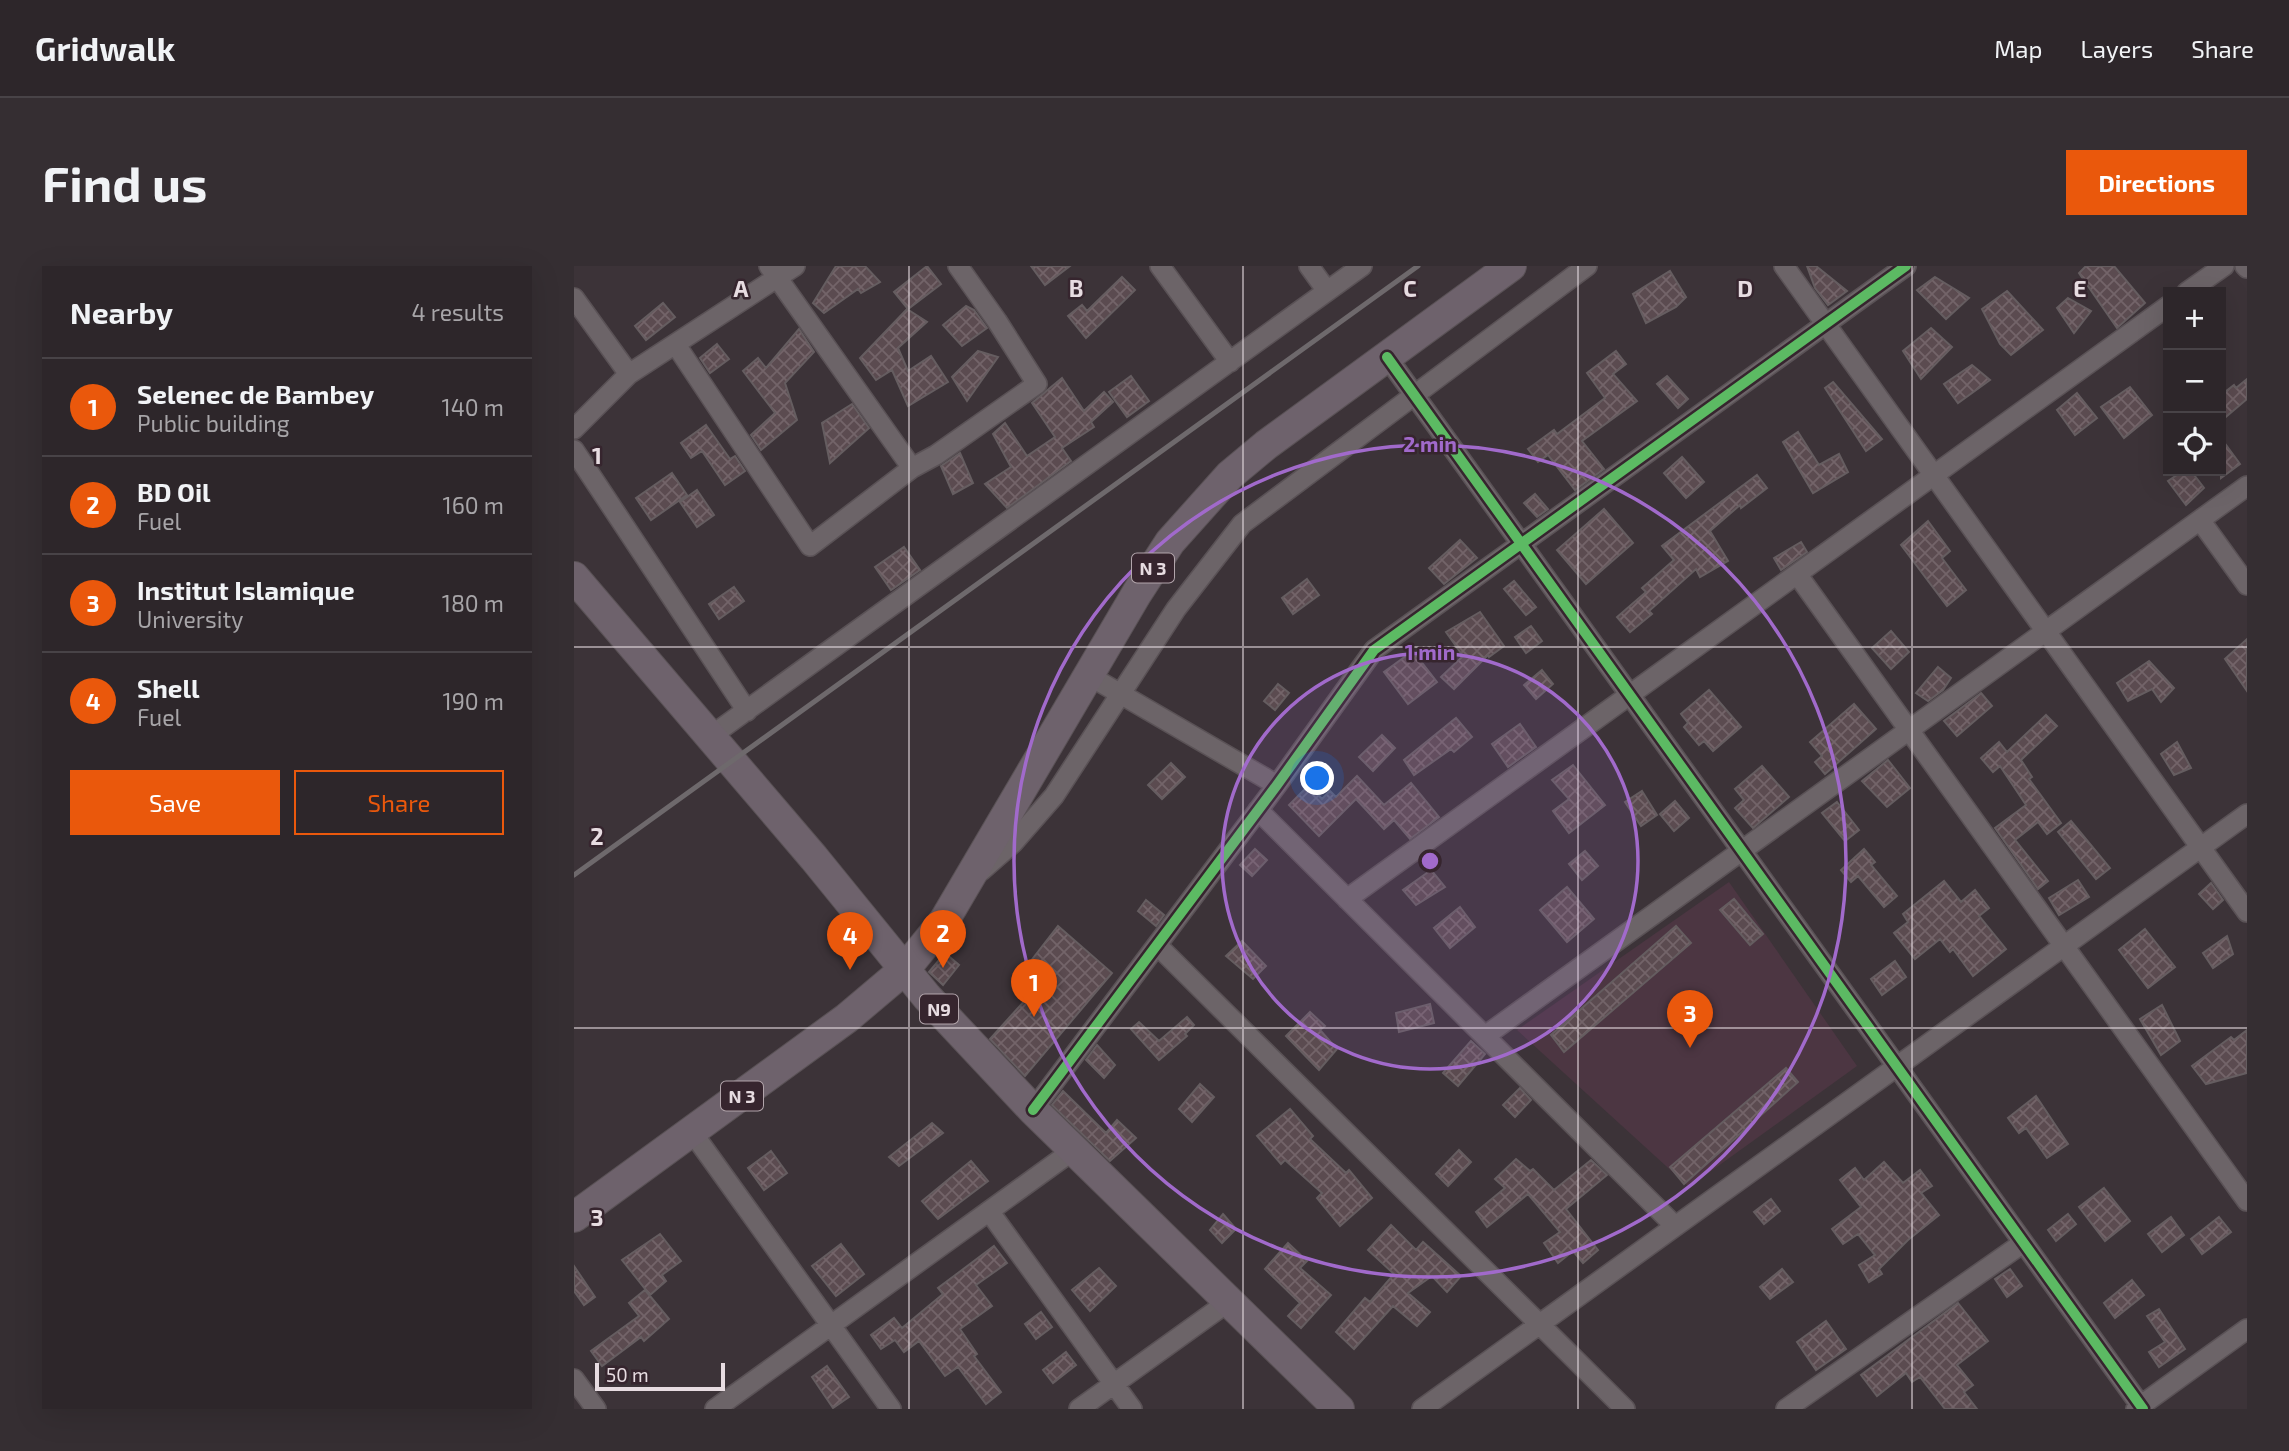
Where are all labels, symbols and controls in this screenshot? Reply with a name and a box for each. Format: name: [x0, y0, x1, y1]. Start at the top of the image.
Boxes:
text: Gridwalk: [35, 28, 175, 68]
text: Map: [1994, 34, 2042, 63]
text: Layers: [2080, 34, 2153, 63]
text: Share: [2191, 34, 2254, 63]
button: Directions: [2066, 150, 2247, 215]
text: Find us: [42, 153, 207, 212]
text: A: [733, 274, 749, 302]
text: B: [1069, 274, 1083, 302]
text: C: [1403, 274, 1417, 302]
text: D: [1737, 274, 1753, 302]
text: E: [2073, 274, 2087, 302]
map controls: [2163, 287, 2226, 476]
button: +: [2163, 287, 2226, 350]
text: Nearby: [70, 294, 173, 330]
text: 4 results: [412, 298, 504, 326]
button: −: [2163, 350, 2226, 413]
text: Selenec de Bambey: [137, 378, 374, 409]
text: 1: [88, 393, 98, 421]
text: 140 m: [442, 393, 504, 421]
text: Public building: [137, 409, 290, 437]
button: locate: [2163, 413, 2226, 476]
text: 2 min: [1403, 431, 1457, 456]
text: 1: [592, 441, 602, 469]
text: BD Oil: [137, 476, 211, 507]
text: 2: [86, 491, 100, 519]
text: 160 m: [443, 491, 504, 519]
text: Fuel: [137, 507, 181, 535]
road number: N 3: [1132, 554, 1174, 582]
text: Institut Islamique: [137, 574, 355, 605]
text: 3: [86, 589, 100, 617]
text: 180 m: [442, 589, 504, 617]
text: University: [137, 605, 243, 633]
text: 1 min: [1405, 639, 1455, 664]
text: Shell: [137, 672, 200, 703]
text: 4: [86, 687, 100, 715]
text: 190 m: [443, 687, 504, 715]
text: Fuel: [137, 703, 181, 731]
your location: [1300, 761, 1334, 795]
button: Save: [70, 770, 280, 835]
button: Share: [294, 770, 504, 835]
text: 2: [590, 822, 604, 850]
centre of rings: [1418, 849, 1442, 873]
pin: 2: [920, 910, 966, 968]
pin: 4: [827, 912, 873, 970]
pin: 1: [1011, 959, 1057, 1017]
pin: 3: [1667, 990, 1713, 1048]
road number: N9: [920, 994, 958, 1024]
road number: N 3: [721, 1082, 763, 1110]
text: 3: [590, 1203, 604, 1231]
scale bar: [595, 1360, 724, 1392]
text: 50 m: [606, 1363, 649, 1386]

